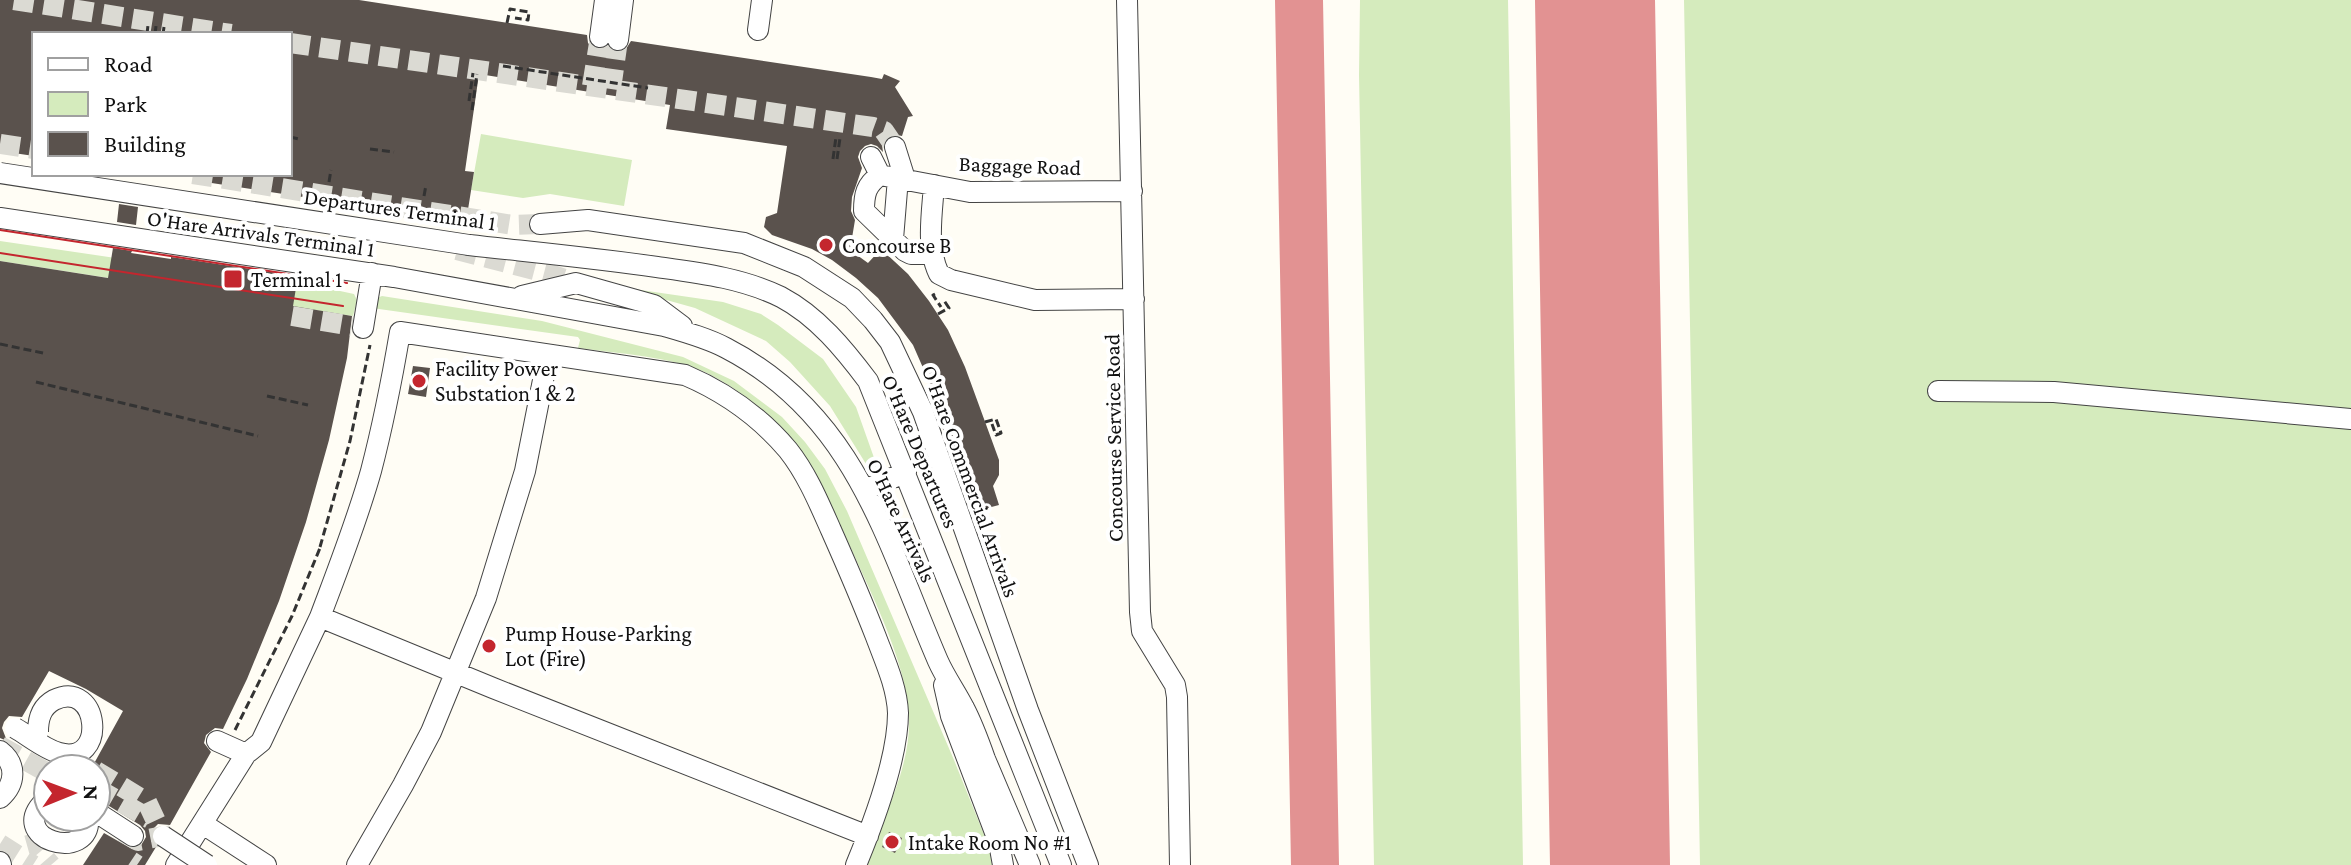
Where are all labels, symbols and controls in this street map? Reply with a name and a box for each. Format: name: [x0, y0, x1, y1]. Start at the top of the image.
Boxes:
legend: [32, 32, 292, 176]
text: Road: [104, 50, 153, 77]
text: Park: [104, 90, 147, 117]
text: Building: [104, 130, 186, 157]
street label: Baggage Road: [958, 151, 1082, 180]
street label: Departures Terminal 1: [302, 184, 498, 235]
street label: O'Hare Arrivals Terminal 1: [146, 205, 376, 262]
place label: Concourse B: [842, 233, 951, 258]
marker: Concourse B: [817, 236, 835, 254]
place label: Terminal 1: [251, 267, 342, 292]
marker: Terminal 1: [222, 268, 244, 290]
street label: Concourse Service Road: [1099, 333, 1128, 542]
place label: Facility Power Substation 1 & 2: [435, 356, 576, 406]
street label: O'Hare Commercial Arrivals: [917, 362, 1024, 601]
street label: O'Hare Departures: [877, 371, 964, 532]
marker: Facility Power Substation 1 & 2: [410, 372, 428, 390]
street label: O'Hare Arrivals: [862, 454, 941, 586]
place label: Pump House-Parking Lot (Fire): [505, 621, 692, 672]
marker: Pump House-Parking Lot (Fire): [480, 637, 498, 655]
north arrow: [32, 753, 112, 833]
text: N: [79, 785, 104, 800]
place label: Intake Room No #1: [908, 830, 1072, 855]
marker: Intake Room No #1: [883, 833, 901, 851]

